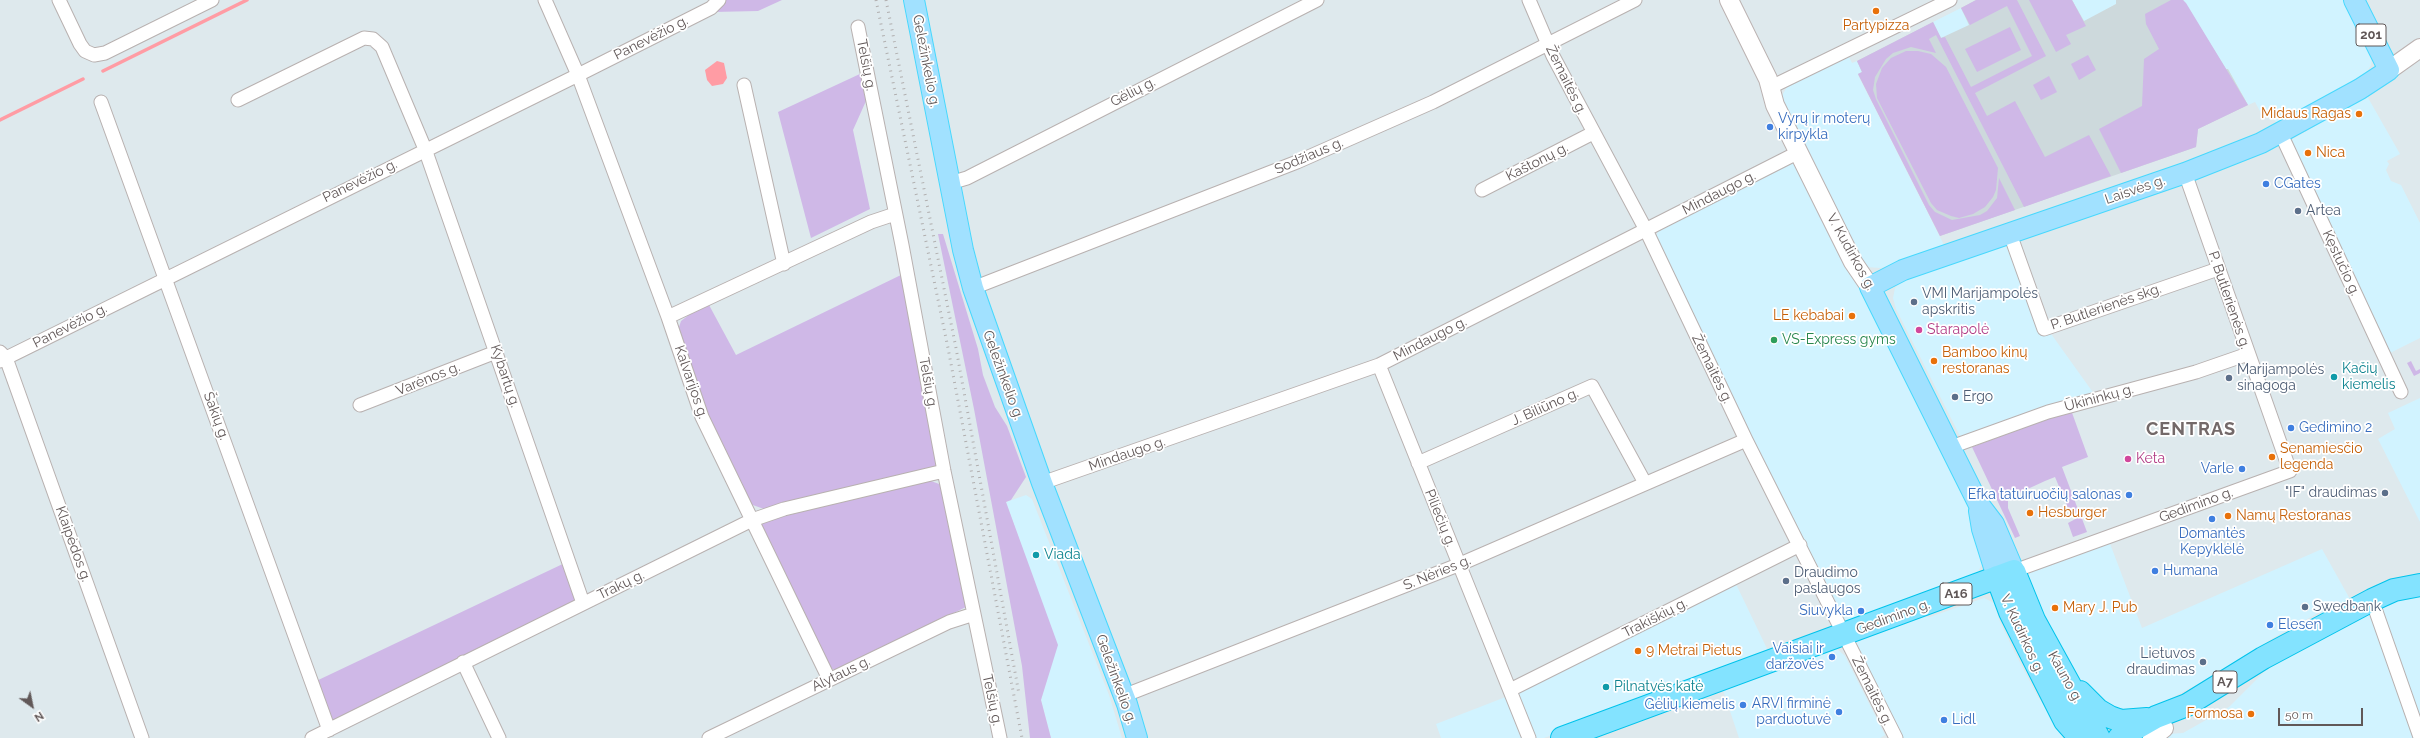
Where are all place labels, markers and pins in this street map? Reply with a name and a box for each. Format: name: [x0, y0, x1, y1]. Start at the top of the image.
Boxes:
marker: Partypizza: [1871, 6, 1881, 16]
place label: Partypizza: [1843, 18, 1909, 34]
place label: Midaus Ragas: [2261, 106, 2351, 122]
marker: Midaus Ragas: [2354, 109, 2364, 119]
place label: Vyrų ir moterų kirpykla: [1778, 111, 1870, 144]
marker: Vyrų ir moterų kirpykla: [1765, 122, 1775, 132]
place label: Nica: [2316, 145, 2345, 161]
marker: Nica: [2303, 148, 2313, 158]
place label: CGates: [2274, 176, 2321, 192]
marker: CGates: [2261, 179, 2271, 189]
place label: Artea: [2306, 203, 2341, 219]
marker: Artea: [2293, 206, 2303, 216]
place label: VMI Marijampolės apskritis: [1922, 286, 2038, 318]
marker: VMI Marijampolės apskritis: [1909, 297, 1919, 307]
place label: LE kebabai: [1773, 308, 1844, 324]
marker: LE kebabai: [1847, 311, 1857, 321]
place label: Starapolė: [1927, 322, 1989, 338]
marker: Starapolė: [1914, 325, 1924, 335]
place label: VS-Express gyms: [1782, 332, 1896, 348]
marker: VS-Express gyms: [1769, 335, 1779, 345]
place label: Bamboo kinų restoranas: [1942, 345, 2028, 378]
marker: Bamboo kinų restoranas: [1929, 356, 1939, 366]
place label: Kačių kiemelis: [2342, 361, 2395, 394]
place label: Marijampolės sinagoga: [2237, 362, 2324, 394]
marker: Kačių kiemelis: [2329, 372, 2339, 382]
marker: Marijampolės sinagoga: [2224, 373, 2234, 383]
place label: Ergo: [1963, 389, 1993, 405]
marker: Ergo: [1950, 392, 1960, 402]
place label: Gedimino 2: [2299, 420, 2372, 436]
marker: Gedimino 2: [2286, 423, 2296, 433]
place label: Senamiesčio legenda: [2280, 441, 2362, 474]
place label: Keta: [2136, 451, 2165, 467]
marker: Senamiesčio legenda: [2267, 452, 2277, 462]
marker: Keta: [2123, 454, 2133, 464]
place label: Varle: [2201, 461, 2234, 477]
marker: Varle: [2237, 464, 2247, 474]
place label: "IF" draudimas: [2285, 485, 2377, 501]
place label: Efka tatuiruočių salonas: [1968, 487, 2121, 503]
marker: "IF" draudimas: [2380, 488, 2390, 498]
marker: Efka tatuiruočių salonas: [2124, 490, 2134, 500]
place label: Hesburger: [2038, 505, 2107, 521]
marker: Hesburger: [2025, 508, 2035, 518]
place label: Namų Restoranas: [2236, 508, 2351, 524]
marker: Namų Restoranas: [2223, 511, 2233, 521]
marker: Domantės Kepyklėlė: [2207, 514, 2217, 524]
place label: Domantės Kepyklėlė: [2179, 526, 2245, 558]
place label: Viada: [1044, 547, 1081, 563]
marker: Viada: [1031, 550, 1041, 560]
place label: Humana: [2163, 563, 2218, 579]
place label: Draudimo paslaugos: [1794, 565, 1861, 598]
marker: Humana: [2150, 566, 2160, 576]
marker: Draudimo paslaugos: [1781, 576, 1791, 586]
place label: Swedbank: [2313, 599, 2381, 615]
place label: Mary J. Pub: [2063, 600, 2137, 616]
marker: Swedbank: [2300, 602, 2310, 612]
place label: Siuvykla: [1799, 603, 1853, 619]
marker: Mary J. Pub: [2050, 603, 2060, 613]
marker: Siuvykla: [1856, 606, 1866, 616]
place label: Elesen: [2278, 617, 2322, 633]
marker: Elesen: [2265, 620, 2275, 630]
place label: Vaisiai ir daržovės: [1766, 641, 1824, 674]
place label: 9 Metrai Pietus: [1646, 643, 1742, 659]
marker: 9 Metrai Pietus: [1633, 646, 1643, 656]
place label: Lietuvos draudimas: [2126, 646, 2195, 678]
marker: Vaisiai ir daržovės: [1827, 652, 1837, 662]
marker: Lietuvos draudimas: [2198, 657, 2208, 667]
place label: Pilnatvės katė: [1614, 679, 1704, 695]
marker: Pilnatvės katė: [1601, 682, 1611, 692]
place label: ARVI firminė parduotuvė: [1752, 696, 1831, 728]
place label: Gėlių kiemelis: [1645, 697, 1735, 713]
marker: Gėlių kiemelis: [1738, 700, 1748, 710]
place label: Formosa: [2186, 706, 2243, 722]
marker: ARVI firminė parduotuvė: [1834, 707, 1844, 717]
marker: Formosa: [2246, 709, 2256, 719]
place label: Lidl: [1952, 712, 1976, 728]
marker: Lidl: [1939, 715, 1949, 725]

